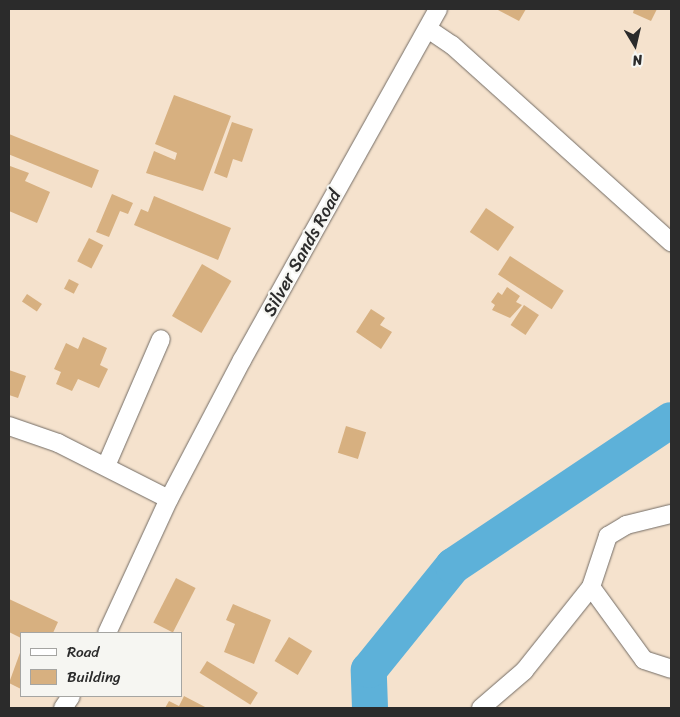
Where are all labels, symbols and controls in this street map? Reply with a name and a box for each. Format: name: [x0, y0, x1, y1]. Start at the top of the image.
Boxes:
north arrow: [610, 20, 660, 70]
text: N: [631, 47, 644, 73]
street label: Silver Sands Road: [258, 186, 346, 320]
legend: [20, 632, 182, 697]
text: Road: [67, 639, 99, 665]
text: Building: [67, 664, 121, 690]

